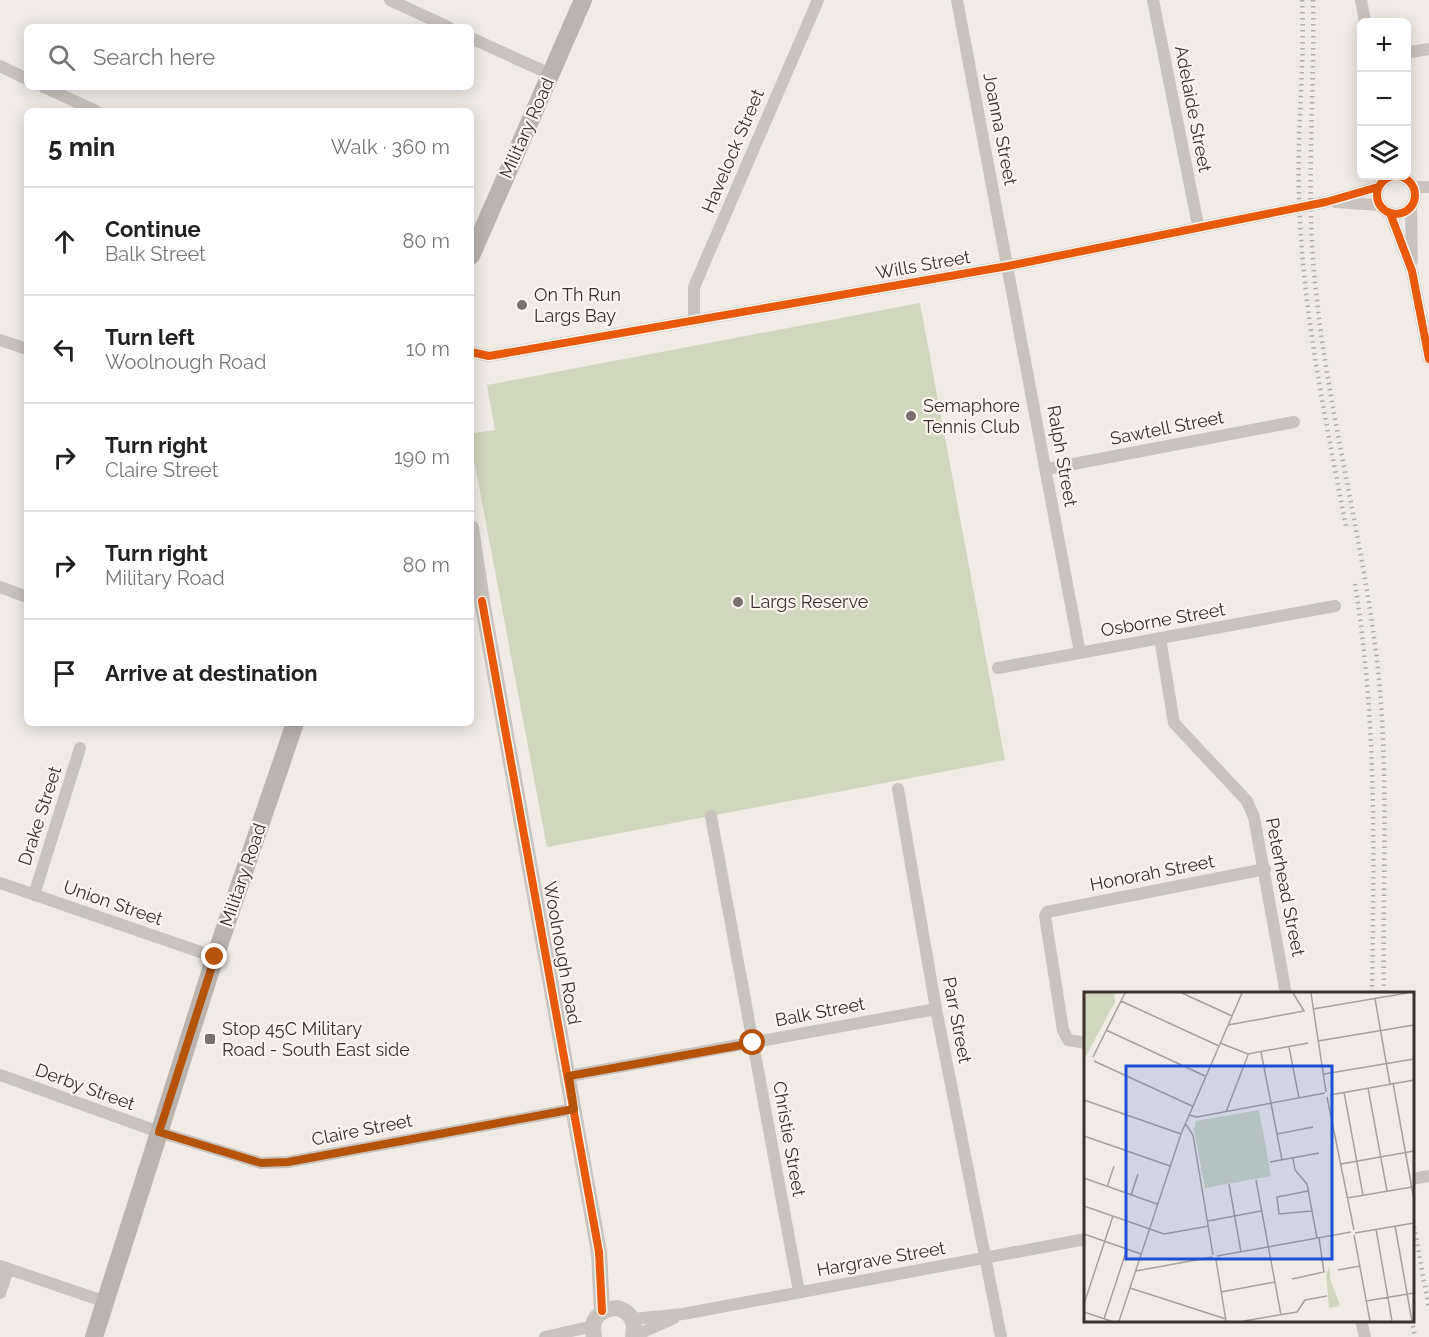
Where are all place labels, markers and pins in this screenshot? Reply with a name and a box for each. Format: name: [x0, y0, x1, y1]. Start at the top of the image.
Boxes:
place label: On Th Run Largs Bay: [534, 284, 621, 326]
marker: On Th Run Largs Bay: [515, 298, 529, 312]
place label: Semaphore Tennis Club: [923, 395, 1020, 437]
marker: Semaphore Tennis Club: [904, 409, 918, 423]
place label: Largs Reserve: [750, 591, 869, 612]
marker: Largs Reserve: [731, 595, 745, 609]
place label: Stop 45C Military Road - South East side: [222, 1018, 410, 1060]
marker: Stop 45C Military Road - South East side: [203, 1032, 217, 1046]

